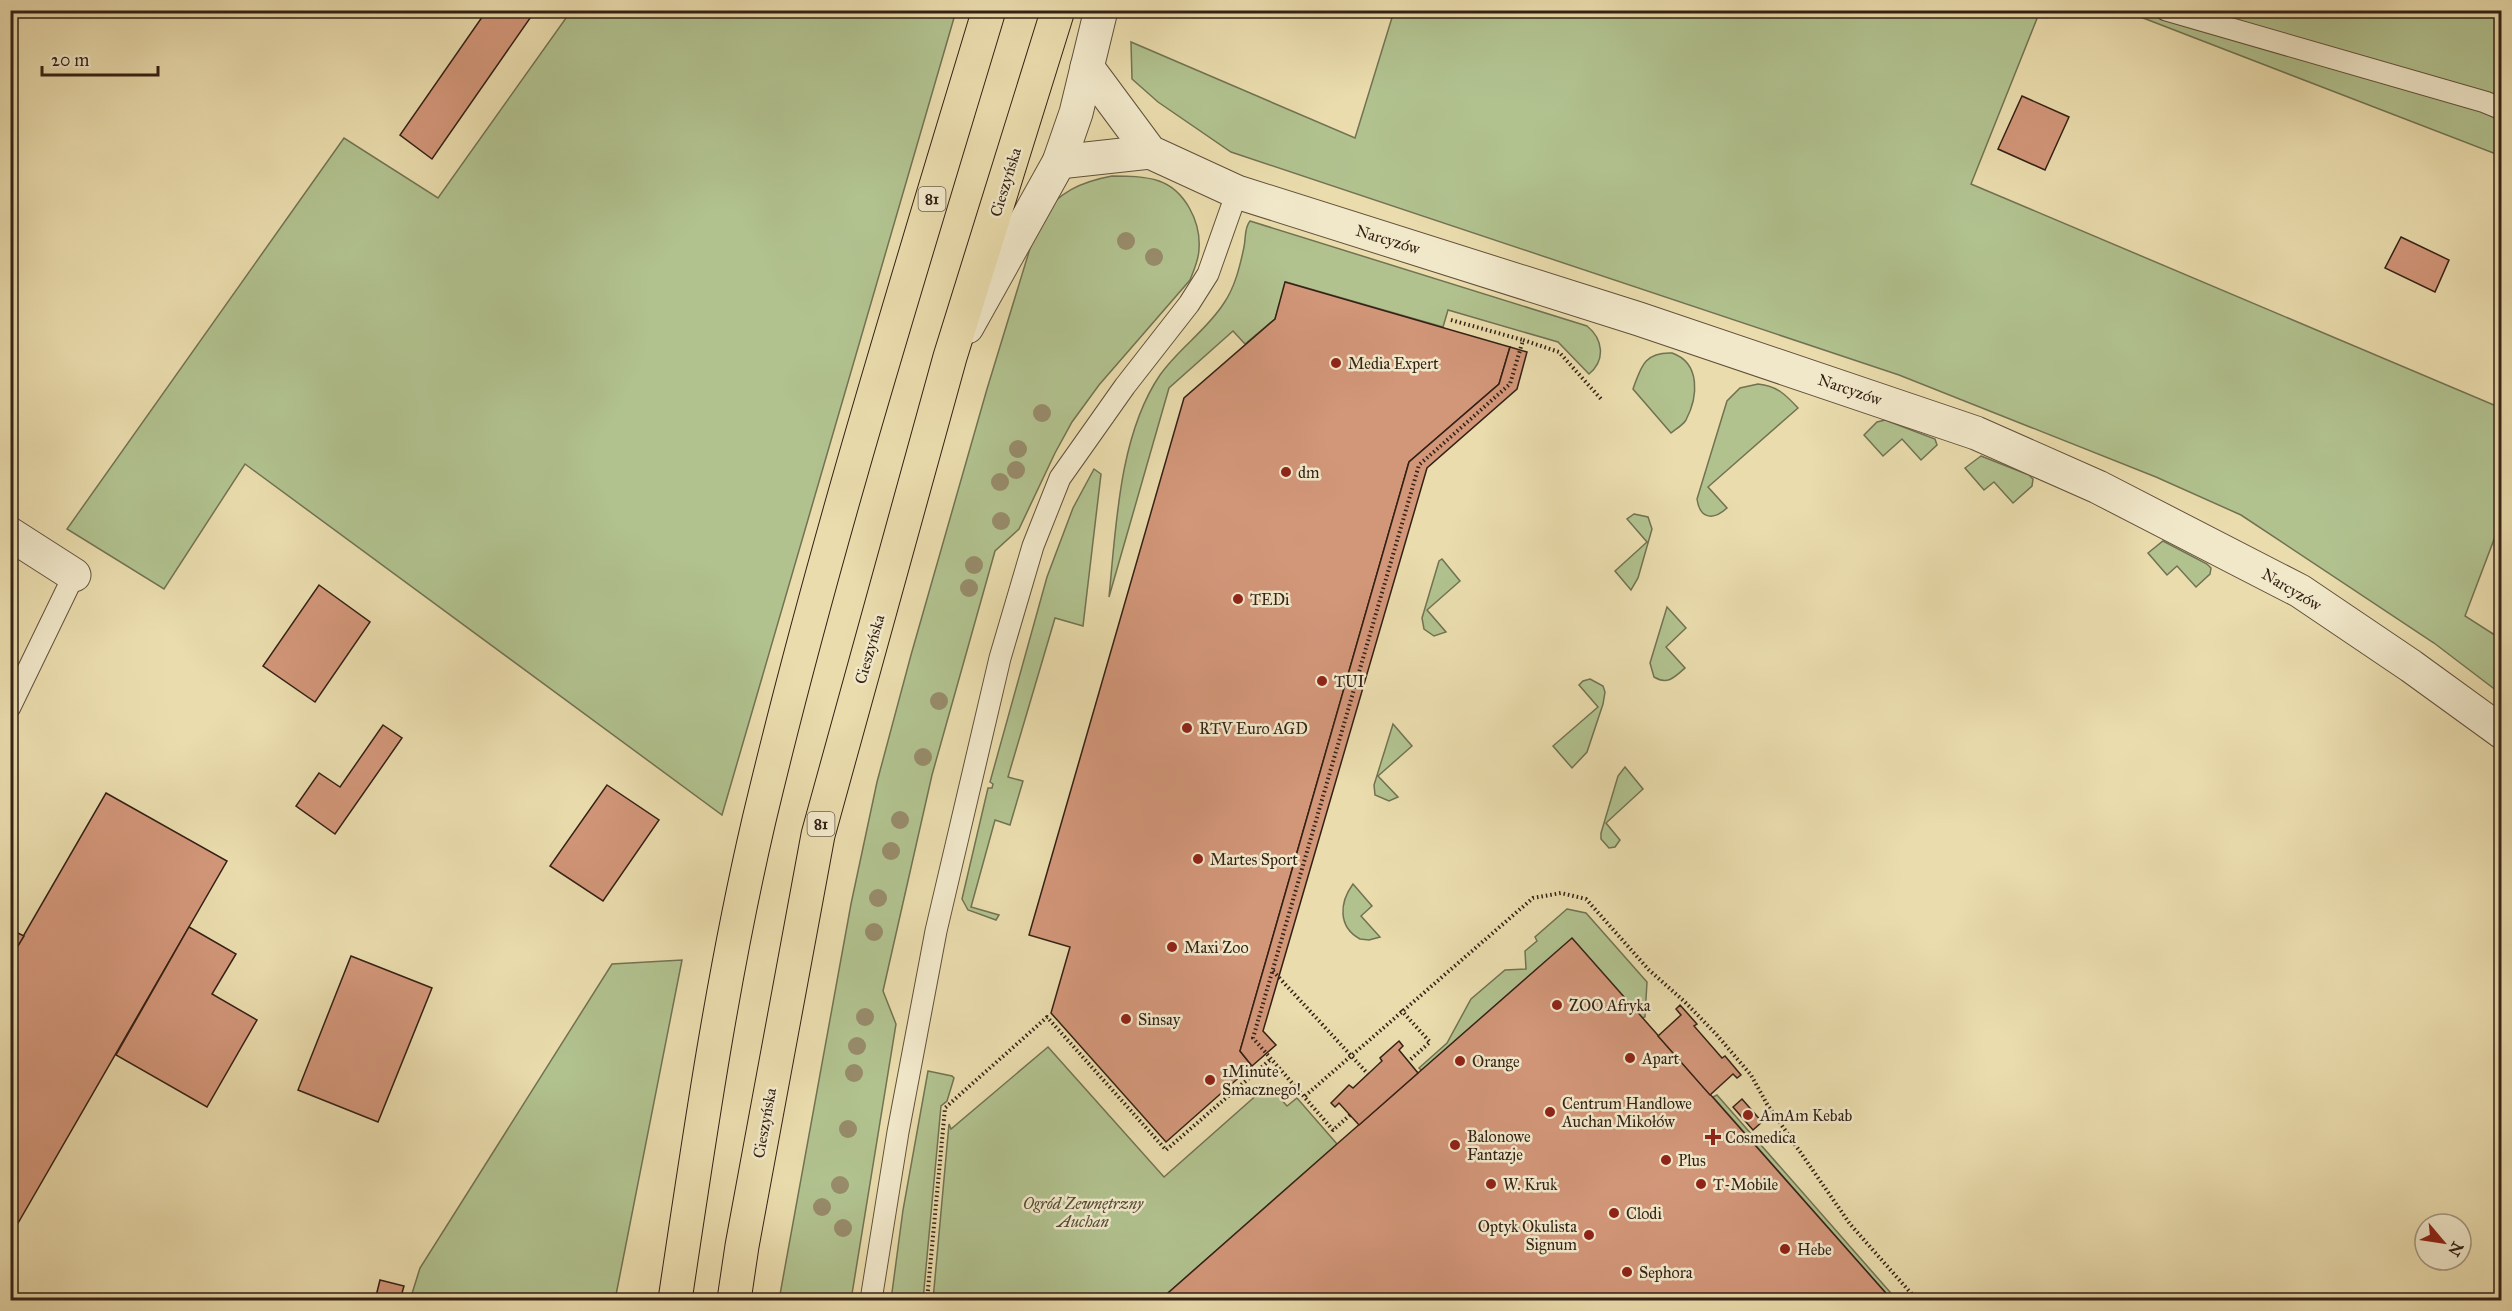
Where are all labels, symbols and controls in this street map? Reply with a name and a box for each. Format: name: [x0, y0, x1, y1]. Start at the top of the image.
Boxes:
scale bar: [42, 39, 158, 77]
text: 20 m: [51, 49, 89, 71]
street label: Cieszyńska: [986, 145, 1025, 219]
road number: 81: [918, 187, 946, 211]
street label: Narcyzów: [1353, 221, 1423, 258]
place label: Media Expert: [1348, 354, 1439, 373]
marker: Media Expert: [1329, 356, 1343, 370]
street label: Narcyzów: [1815, 370, 1885, 409]
place label: dm: [1298, 463, 1320, 482]
marker: dm: [1279, 465, 1293, 479]
street label: Narcyzów: [2259, 564, 2325, 615]
place label: TEDi: [1250, 590, 1290, 609]
marker: TEDi: [1231, 592, 1245, 606]
street label: Cieszyńska: [851, 612, 888, 686]
place label: TUI: [1334, 672, 1365, 691]
marker: TUI: [1315, 674, 1329, 688]
place label: RTV Euro AGD: [1199, 719, 1308, 738]
marker: RTV Euro AGD: [1180, 721, 1194, 735]
road number: 81: [808, 812, 834, 836]
place label: Martes Sport: [1210, 850, 1298, 869]
marker: Martes Sport: [1191, 852, 1205, 866]
place label: Maxi Zoo: [1184, 938, 1249, 957]
marker: Maxi Zoo: [1165, 940, 1179, 954]
place label: ZOO Afryka: [1569, 996, 1651, 1015]
marker: ZOO Afryka: [1550, 998, 1564, 1012]
place label: Sinsay: [1138, 1010, 1181, 1029]
marker: Sinsay: [1119, 1012, 1133, 1026]
place label: Apart: [1641, 1049, 1680, 1068]
marker: Apart: [1623, 1051, 1637, 1065]
place label: Orange: [1472, 1052, 1520, 1072]
marker: Orange: [1453, 1054, 1467, 1068]
place label: 1Minute Smacznego!: [1222, 1062, 1301, 1100]
marker: 1Minute Smacznego!: [1203, 1073, 1217, 1087]
street label: Cieszyńska: [749, 1086, 780, 1160]
place label: Centrum Handlowe Auchan Mikołów: [1561, 1094, 1692, 1131]
marker: Centrum Handlowe Auchan Mikołów: [1543, 1105, 1557, 1119]
place label: AmAm Kebab: [1759, 1106, 1852, 1125]
marker: AmAm Kebab: [1741, 1108, 1755, 1122]
place label: Balonowe Fantazje: [1467, 1127, 1531, 1164]
place label: Cosmedica: [1725, 1128, 1796, 1147]
marker: Cosmedica: [1706, 1130, 1720, 1144]
marker: Balonowe Fantazje: [1448, 1138, 1462, 1152]
place label: Plus: [1678, 1151, 1706, 1170]
marker: Plus: [1659, 1153, 1673, 1167]
place label: W. Kruk: [1503, 1175, 1558, 1194]
place label: T-Mobile: [1713, 1175, 1778, 1194]
marker: W. Kruk: [1484, 1177, 1498, 1191]
marker: T-Mobile: [1694, 1177, 1708, 1191]
park label: Ogród Zewnętrzny Auchan: [1023, 1194, 1144, 1231]
place label: Clodi: [1626, 1204, 1662, 1223]
marker: Clodi: [1607, 1206, 1621, 1220]
north arrow: [2413, 1212, 2473, 1272]
place label: Optyk Okulista Signum: [1478, 1217, 1578, 1255]
marker: Optyk Okulista Signum: [1582, 1228, 1596, 1242]
text: N: [2444, 1238, 2467, 1260]
place label: Hebe: [1797, 1240, 1832, 1259]
marker: Hebe: [1778, 1242, 1792, 1256]
place label: Sephora: [1639, 1263, 1693, 1282]
marker: Sephora: [1620, 1265, 1634, 1279]

